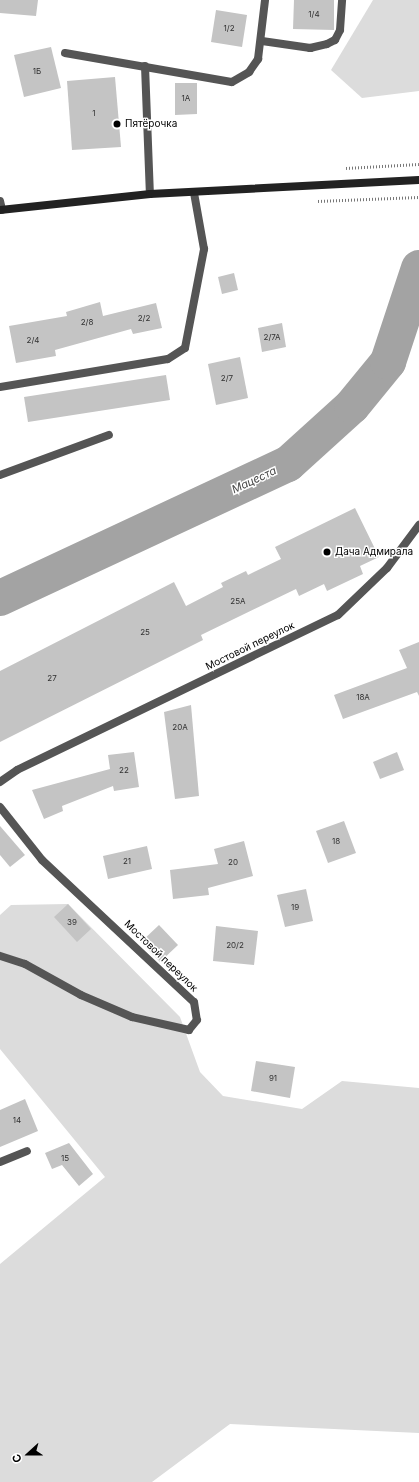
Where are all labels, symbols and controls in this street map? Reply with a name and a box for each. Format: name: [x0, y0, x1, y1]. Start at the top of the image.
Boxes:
house number: 1/4: [308, 10, 320, 20]
house number: 1/2: [223, 24, 235, 34]
house number: 1Б: [33, 67, 41, 77]
house number: 1А: [182, 94, 190, 104]
house number: 1: [92, 109, 96, 119]
place label: Пятёрочка: [125, 118, 177, 130]
marker: Пятёрочка: [112, 119, 122, 129]
house number: 2/2: [138, 314, 150, 324]
house number: 2/8: [81, 318, 93, 328]
house number: 2/7А: [264, 333, 280, 343]
house number: 2/4: [27, 336, 39, 346]
house number: 2/7: [221, 374, 233, 384]
water label: Мацеста: [230, 464, 278, 496]
place label: Дача Адмирала: [335, 546, 413, 558]
marker: Дача Адмирала: [322, 547, 332, 557]
house number: 25А: [230, 597, 246, 607]
street label: Мостовой переулок: [204, 619, 296, 673]
house number: 25: [140, 628, 150, 638]
house number: 27: [47, 674, 57, 684]
house number: 18А: [356, 693, 370, 703]
house number: 20А: [172, 723, 188, 733]
house number: 22: [119, 766, 129, 776]
house number: 18: [332, 837, 340, 847]
house number: 21: [123, 857, 131, 867]
house number: 20: [228, 858, 238, 868]
house number: 19: [291, 903, 299, 913]
house number: 39: [67, 918, 77, 928]
street label: Мостовой переулок: [122, 918, 200, 994]
house number: 20/2: [226, 941, 244, 951]
house number: 91: [269, 1074, 277, 1084]
house number: 14: [13, 1116, 21, 1126]
house number: 15: [61, 1154, 69, 1164]
north arrow: [8, 1434, 48, 1474]
text: С: [9, 1452, 25, 1465]

